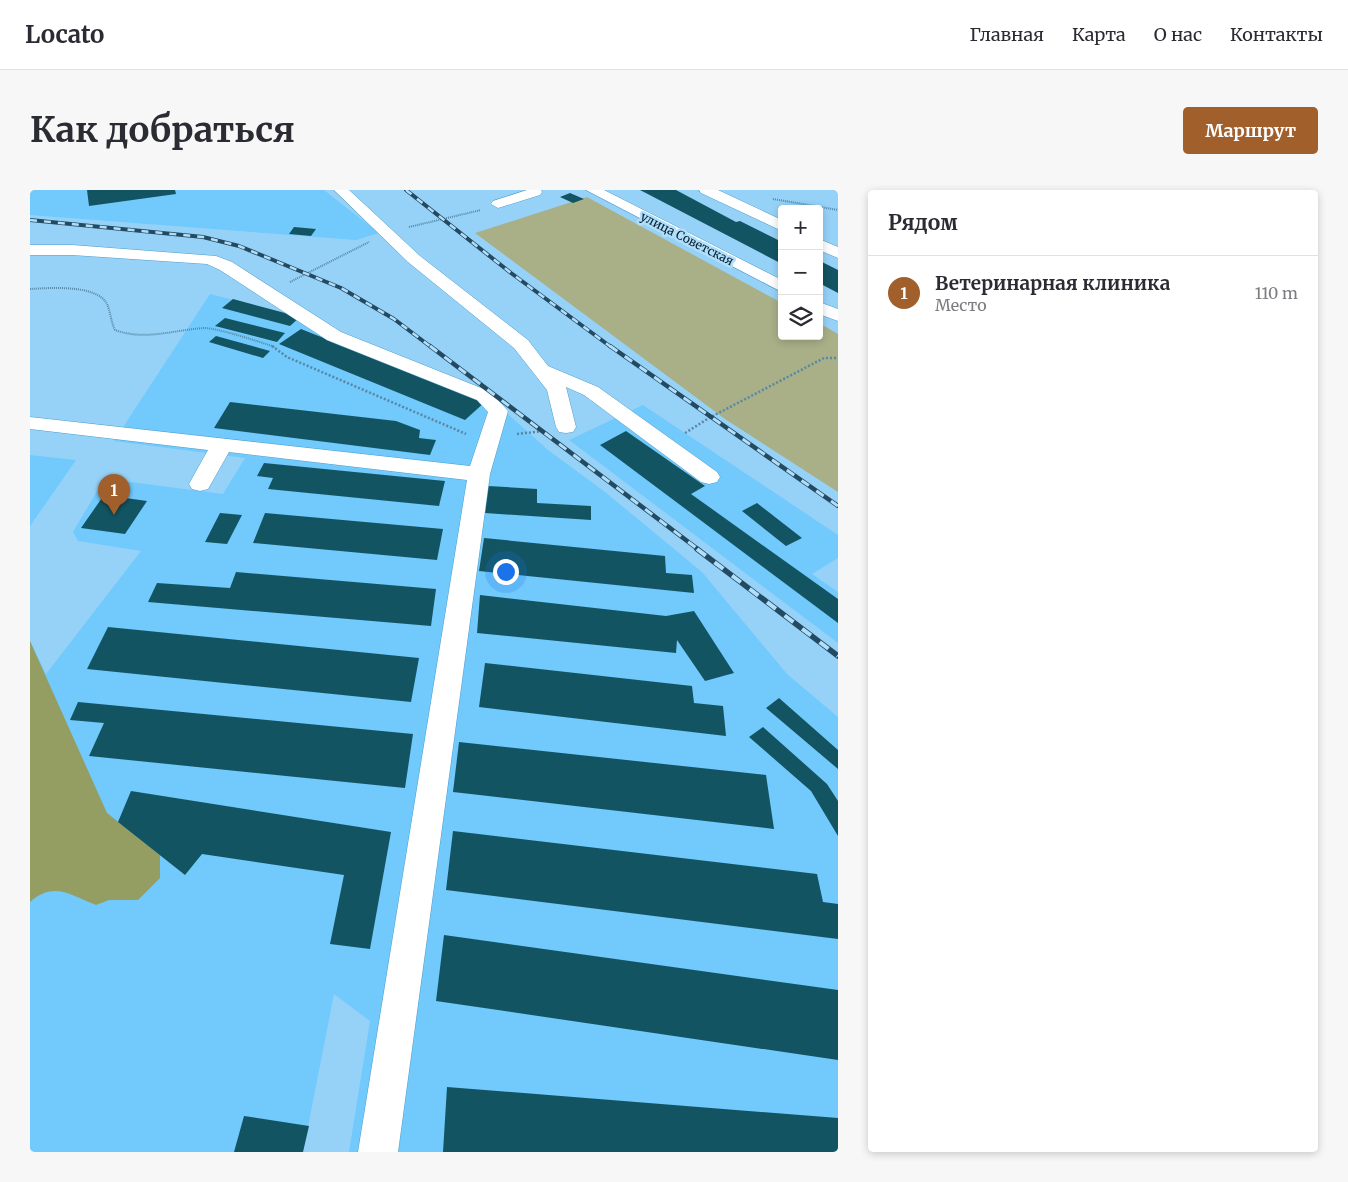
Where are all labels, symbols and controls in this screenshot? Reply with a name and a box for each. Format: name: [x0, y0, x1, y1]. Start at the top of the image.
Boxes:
text: Locato: [25, 19, 104, 50]
text: Главная: [969, 23, 1044, 46]
text: Карта: [1072, 23, 1126, 46]
text: О нас: [1154, 23, 1202, 46]
text: Контакты: [1230, 23, 1323, 46]
button: Маршрут: [1183, 107, 1318, 154]
text: Как добраться: [30, 108, 295, 152]
map controls: [778, 205, 823, 340]
button: +: [778, 205, 823, 250]
street label: улица Советская: [638, 209, 736, 268]
text: Рядом: [888, 209, 958, 236]
button: −: [778, 250, 823, 295]
text: Ветеринарная клиника: [935, 271, 1170, 295]
text: 1: [900, 283, 908, 303]
text: 110 m: [1255, 283, 1298, 303]
button: layers: [778, 295, 823, 340]
text: Место: [935, 295, 986, 315]
pin: 1: [98, 474, 130, 515]
your location: [493, 559, 519, 585]

